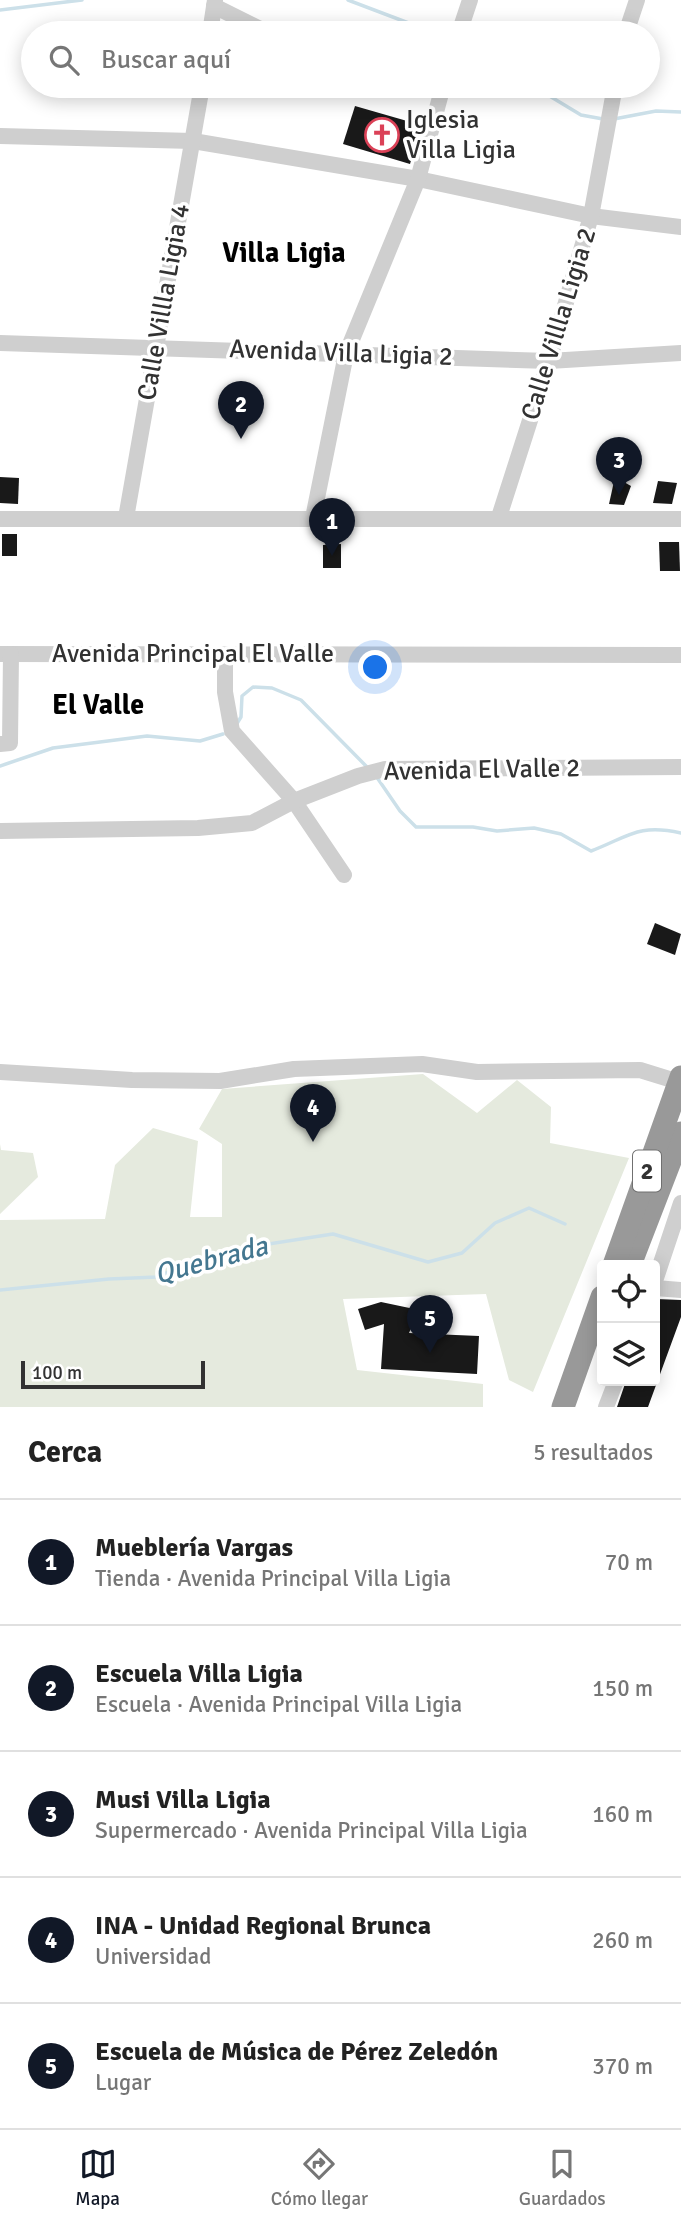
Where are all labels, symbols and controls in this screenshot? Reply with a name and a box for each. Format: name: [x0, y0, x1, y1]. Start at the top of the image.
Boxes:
search box: [21, 21, 660, 98]
icon: search: [45, 41, 83, 79]
text: Buscar aquí: [101, 44, 231, 76]
place label: Iglesia Villa Ligia: [406, 104, 516, 166]
church icon: Iglesia Villa Ligia: [363, 116, 401, 154]
street label: Calle Villla Ligia 4: [131, 201, 197, 403]
street label: Calle Villla Ligia 2: [515, 224, 603, 424]
district label: Villa Ligia: [222, 236, 346, 270]
street label: Avenida Villa Ligia 2: [229, 333, 453, 373]
pin: 2: [218, 381, 264, 439]
pin: 3: [596, 437, 642, 495]
pin: 1: [309, 498, 355, 556]
street label: Avenida Principal El Valle: [52, 638, 334, 670]
your location: [358, 650, 392, 684]
district label: El Valle: [52, 688, 144, 722]
street label: Avenida El Valle 2: [383, 752, 581, 788]
pin: 4: [290, 1084, 336, 1142]
road number: 2: [633, 1150, 661, 1191]
water label: Quebrada: [151, 1228, 272, 1291]
map controls: [597, 1260, 660, 1386]
button: locate: [597, 1260, 660, 1323]
pin: 5: [407, 1295, 453, 1353]
button: layers: [597, 1323, 660, 1386]
scale bar: [21, 1358, 205, 1390]
text: 100 m: [32, 1361, 82, 1385]
text: Cerca: [28, 1434, 102, 1471]
text: 5 resultados: [533, 1438, 653, 1467]
text: Mueblería Vargas: [95, 1532, 293, 1564]
text: 1: [45, 1548, 57, 1577]
text: 70 m: [605, 1548, 653, 1577]
text: Tienda · Avenida Principal Villa Ligia: [95, 1564, 451, 1593]
text: Escuela Villa Ligia: [95, 1658, 303, 1690]
text: 2: [45, 1674, 57, 1703]
text: 150 m: [592, 1674, 653, 1703]
text: Escuela · Avenida Principal Villa Ligia: [95, 1690, 462, 1719]
text: Musi Villa Ligia: [95, 1784, 271, 1816]
text: 3: [45, 1800, 57, 1829]
text: 160 m: [592, 1800, 653, 1829]
text: Supermercado · Avenida Principal Villa Ligia: [95, 1816, 528, 1845]
text: INA - Unidad Regional Brunca: [95, 1910, 431, 1942]
text: 4: [45, 1926, 57, 1955]
text: 260 m: [592, 1926, 653, 1955]
text: Universidad: [95, 1942, 211, 1971]
text: Escuela de Música de Pérez Zeledón: [95, 2036, 498, 2068]
text: 5: [45, 2052, 57, 2081]
text: 370 m: [592, 2052, 653, 2081]
text: Lugar: [95, 2068, 151, 2097]
tab: Mapa: [75, 2145, 120, 2211]
tab: Cómo llegar: [271, 2145, 368, 2211]
tab: Guardados: [519, 2145, 606, 2211]

